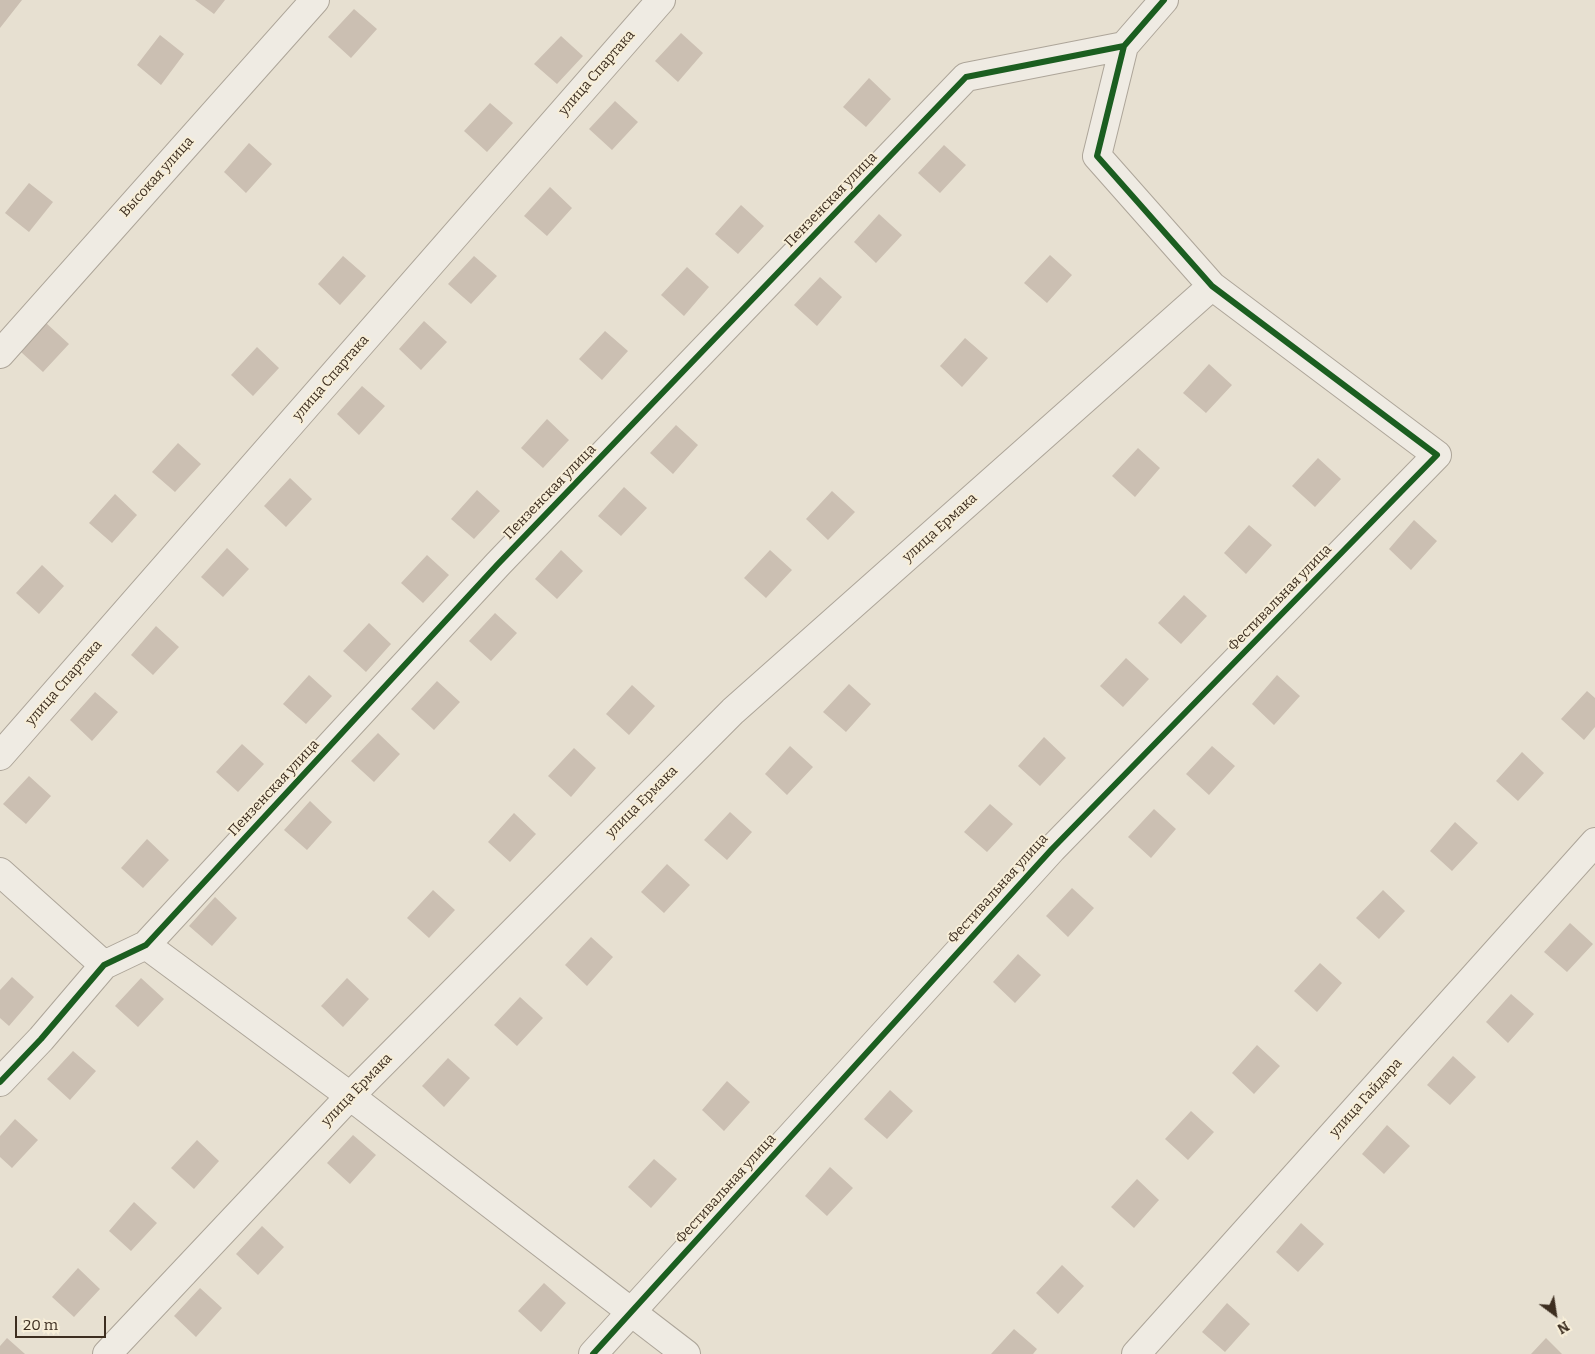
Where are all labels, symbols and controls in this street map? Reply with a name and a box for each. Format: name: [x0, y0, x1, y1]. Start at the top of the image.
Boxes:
street label: улица Спартака: [555, 27, 639, 119]
street label: Высокая улица: [117, 133, 197, 221]
street label: Пензенская улица: [781, 149, 881, 251]
street label: улица Спартака: [289, 332, 373, 424]
street label: Пензенская улица: [500, 441, 600, 543]
street label: улица Ермака: [899, 490, 981, 566]
street label: Фестивальная улица: [1225, 541, 1335, 655]
street label: улица Спартака: [22, 637, 106, 729]
street label: Пензенская улица: [225, 736, 323, 840]
street label: улица Ермака: [603, 763, 681, 841]
street label: Фестивальная улица: [944, 831, 1052, 947]
street label: улица Ермака: [318, 1050, 396, 1130]
street label: улица Гайдара: [1326, 1055, 1406, 1141]
street label: Фестивальная улица: [672, 1131, 780, 1247]
north arrow: [1530, 1289, 1580, 1339]
scale bar: [18, 1306, 109, 1338]
text: 20 m: [23, 1316, 58, 1334]
text: N: [1554, 1317, 1572, 1337]

